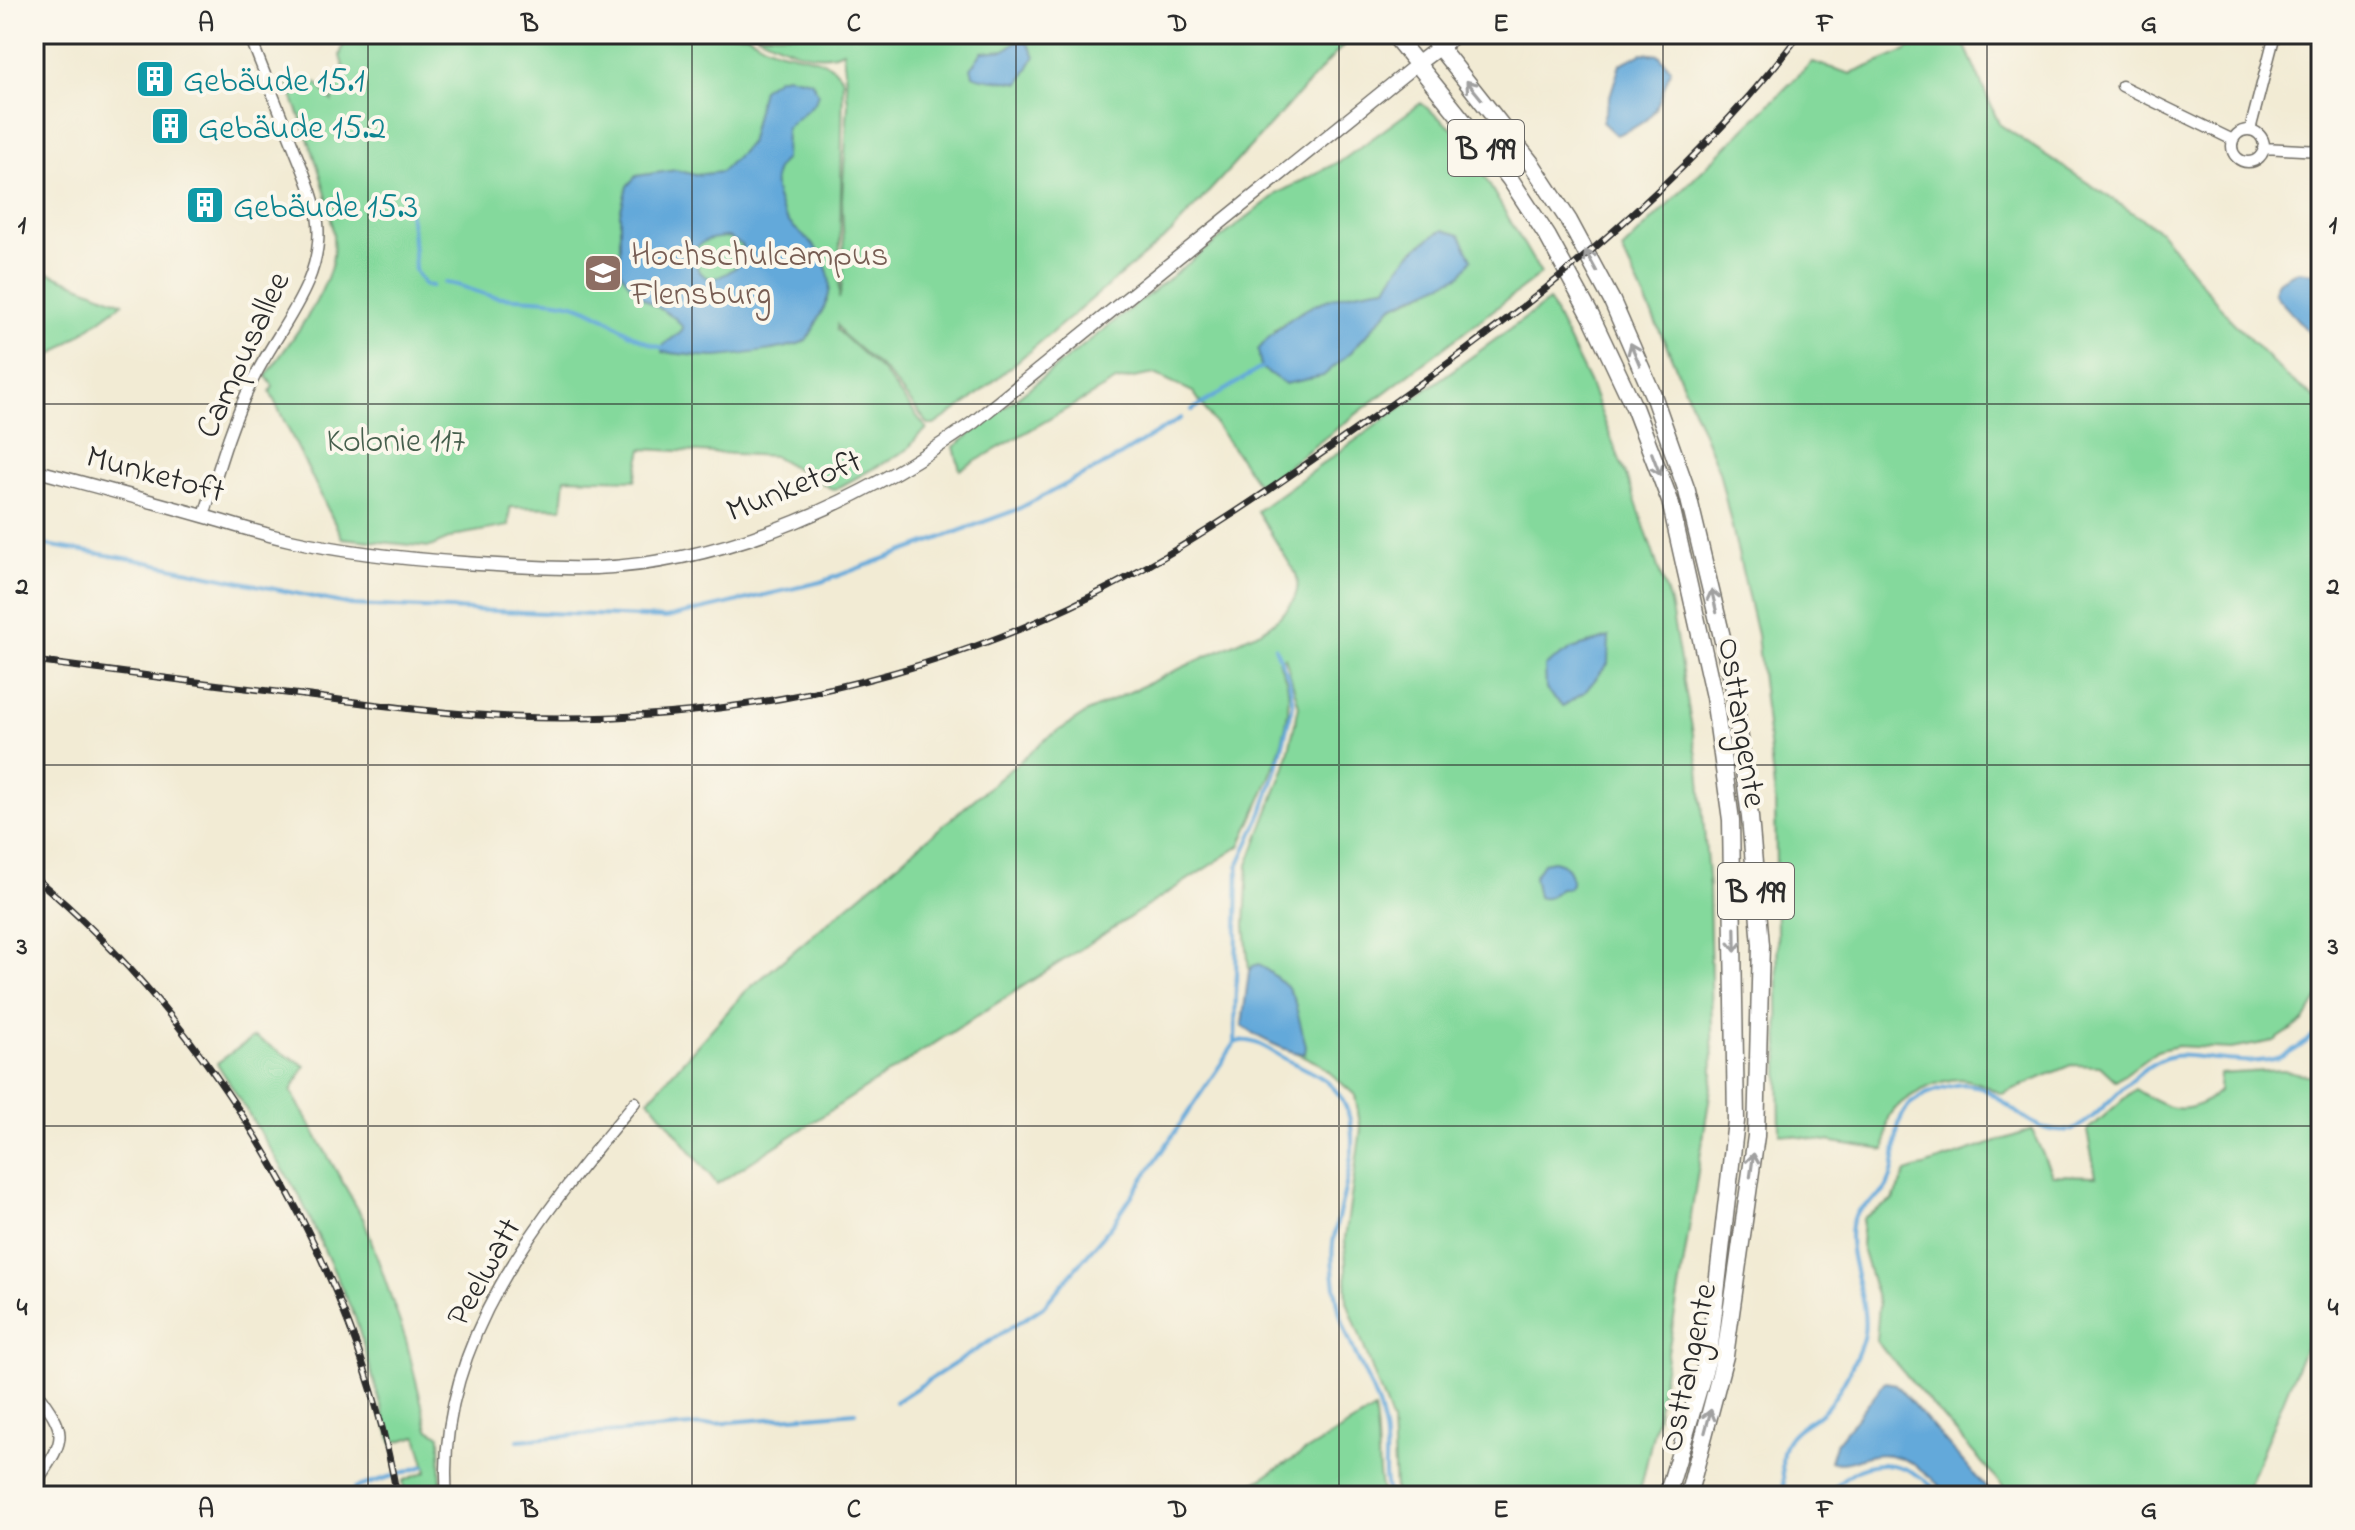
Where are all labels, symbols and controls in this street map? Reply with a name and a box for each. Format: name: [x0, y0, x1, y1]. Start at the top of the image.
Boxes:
text: A: [198, 6, 214, 44]
text: B: [520, 6, 539, 44]
text: C: [847, 6, 861, 44]
text: D: [1167, 6, 1188, 44]
text: E: [1493, 6, 1509, 44]
text: F: [1815, 6, 1834, 44]
text: G: [2141, 6, 2157, 44]
building icon: Gebäude 15.1: [134, 58, 176, 100]
place label: Gebäude 15.1: [183, 58, 365, 108]
one-way arrow: [1465, 80, 1483, 101]
building icon: Gebäude 15.2: [149, 105, 191, 147]
place label: Gebäude 15.2: [198, 105, 386, 155]
road number: B 199: [1448, 120, 1524, 176]
building icon: Gebäude 15.3: [184, 184, 226, 226]
place label: Gebäude 15.3: [233, 184, 418, 234]
text: 1: [18, 208, 27, 246]
text: 1: [2329, 208, 2338, 246]
place label: Hochschulcampus Flensburg: [630, 232, 888, 321]
one-way arrow: [1582, 250, 1598, 273]
school or university icon: Hochschulcampus Flensburg: [582, 252, 624, 294]
street label: Campusallee: [184, 263, 305, 447]
one-way arrow: [1627, 342, 1642, 366]
park label: Kolonie 117: [327, 418, 465, 468]
street label: Munketoft: [80, 433, 230, 518]
street label: Munketoft: [719, 438, 870, 537]
one-way arrow: [1650, 451, 1664, 476]
text: 2: [15, 569, 29, 607]
text: 2: [2326, 569, 2340, 607]
one-way arrow: [1705, 588, 1720, 614]
street label: Osttangente: [1702, 634, 1778, 812]
road number: B 199: [1718, 863, 1794, 919]
one-way arrow: [1727, 926, 1742, 953]
text: 3: [16, 929, 28, 967]
text: 3: [2327, 929, 2339, 967]
one-way arrow: [1745, 1152, 1760, 1178]
street label: Peelwatt: [435, 1210, 536, 1336]
street label: Osttangente: [1648, 1278, 1732, 1457]
text: 4: [17, 1290, 28, 1328]
text: 4: [2328, 1290, 2339, 1328]
one-way arrow: [1702, 1408, 1717, 1434]
text: A: [198, 1492, 214, 1530]
text: B: [520, 1492, 539, 1530]
text: C: [847, 1492, 861, 1530]
text: D: [1167, 1492, 1188, 1530]
text: E: [1493, 1492, 1509, 1530]
text: F: [1815, 1492, 1834, 1530]
text: G: [2141, 1492, 2157, 1530]

